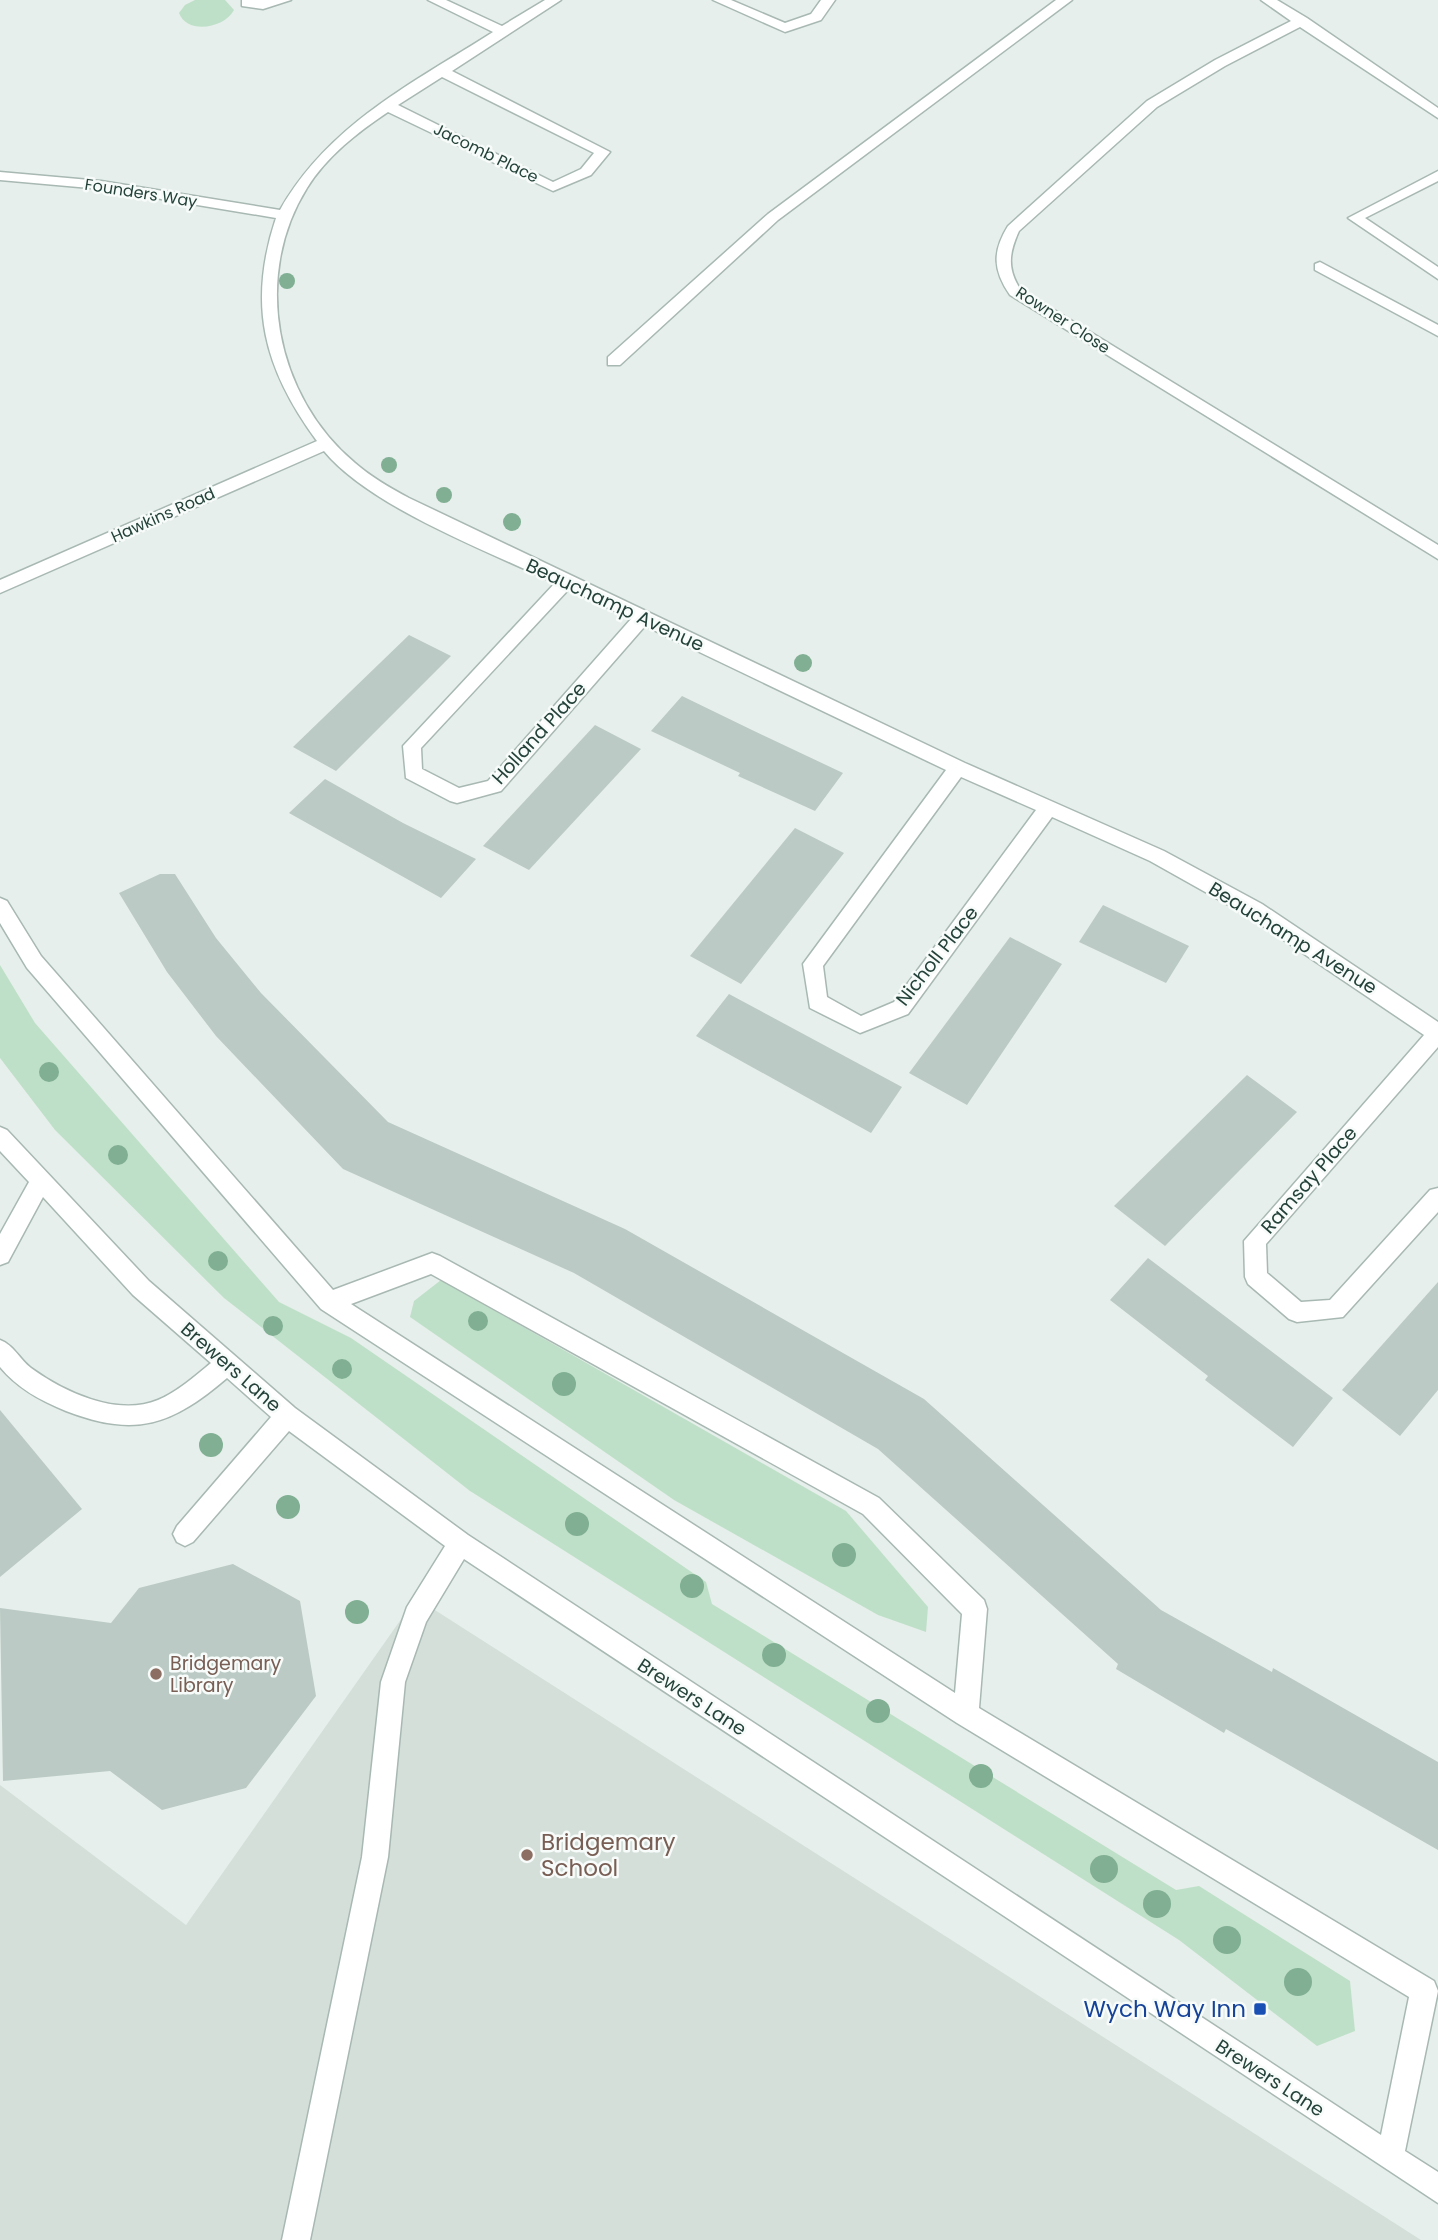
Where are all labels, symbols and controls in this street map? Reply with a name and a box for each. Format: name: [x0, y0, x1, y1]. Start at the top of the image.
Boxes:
street label: Jacomb Place: [430, 118, 543, 188]
street label: Founders Way: [83, 173, 199, 213]
street label: Rowner Close: [1011, 281, 1115, 359]
street label: Hawkins Road: [107, 482, 219, 548]
street label: Beauchamp Avenue: [521, 552, 709, 658]
street label: Holland Place: [486, 676, 592, 790]
street label: Beauchamp Avenue: [1204, 875, 1382, 1001]
street label: Nicholl Place: [889, 900, 985, 1012]
street label: Ramsay Place: [1255, 1120, 1363, 1240]
street label: Brewers Lane: [175, 1316, 287, 1418]
place label: Bridgemary Library: [170, 1650, 281, 1699]
street label: Brewers Lane: [632, 1652, 752, 1742]
marker: Bridgemary Library: [148, 1666, 164, 1682]
place label: Bridgemary School: [541, 1826, 676, 1884]
marker: Bridgemary School: [519, 1847, 535, 1863]
place label: Wych Way Inn: [1084, 1993, 1246, 2025]
marker: Wych Way Inn: [1252, 2001, 1268, 2017]
street label: Brewers Lane: [1210, 2033, 1330, 2123]

